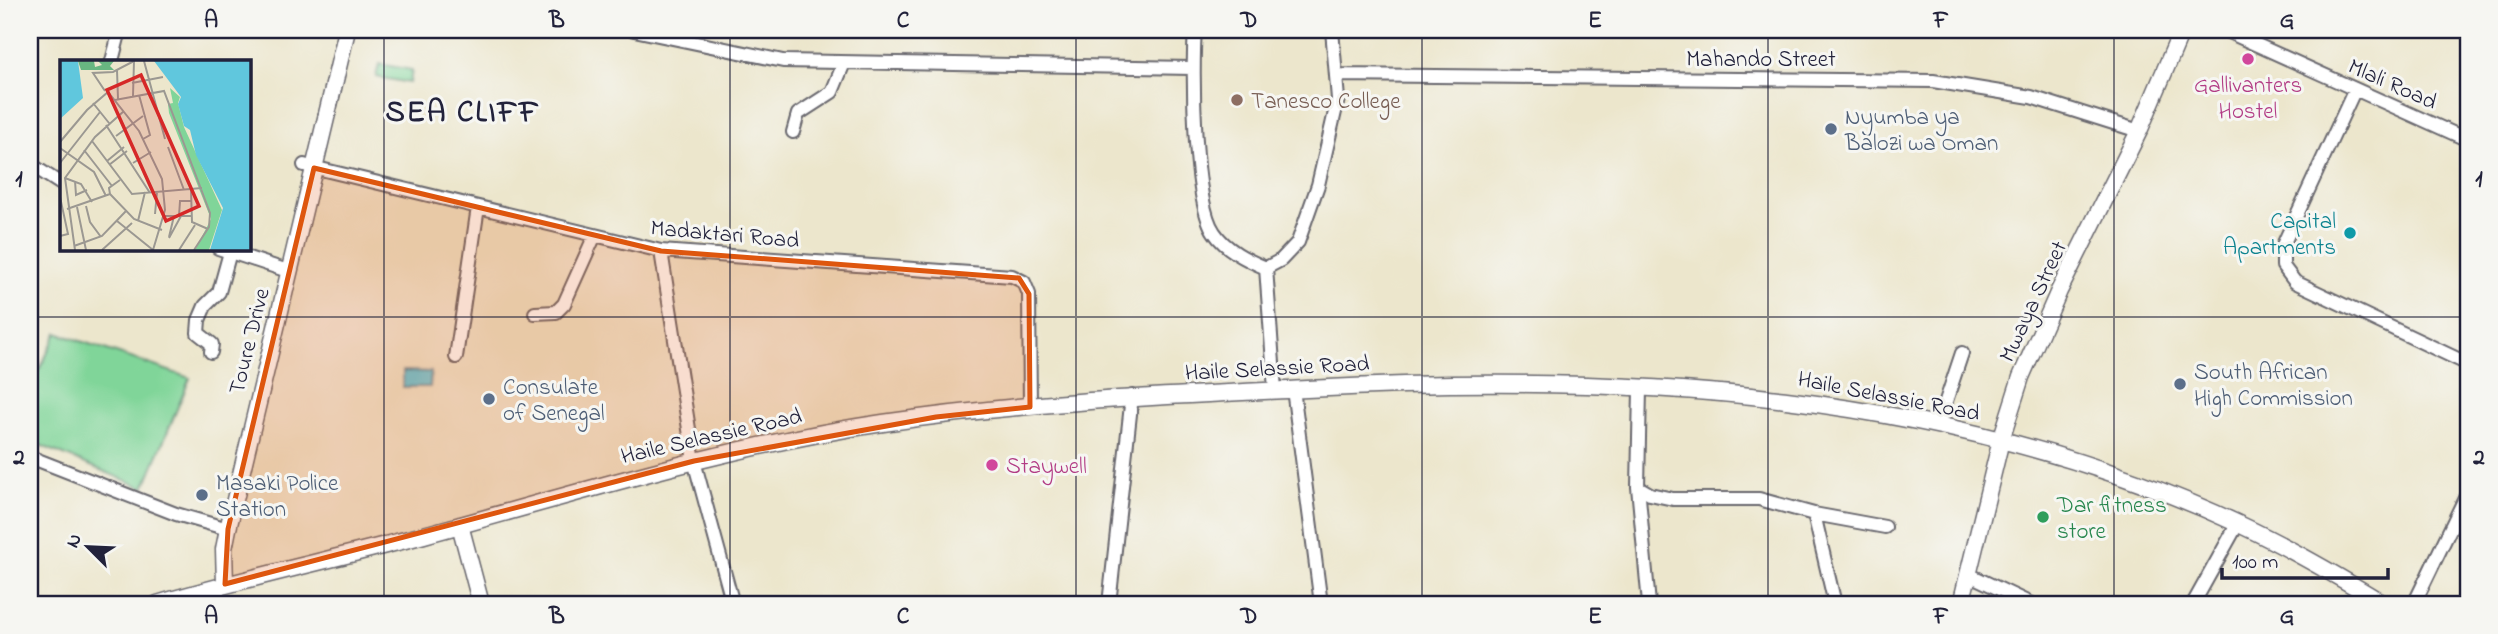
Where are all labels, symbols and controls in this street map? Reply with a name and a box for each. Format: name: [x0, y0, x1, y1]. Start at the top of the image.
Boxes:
text: A: [204, 5, 218, 38]
text: B: [548, 5, 565, 38]
text: C: [897, 5, 910, 38]
text: D: [1240, 5, 1257, 38]
text: E: [1588, 5, 1602, 38]
text: F: [1933, 5, 1949, 38]
text: G: [2280, 5, 2294, 38]
street label: Mahando Street: [1686, 44, 1836, 77]
marker: Gallivanters Hostel: [2240, 51, 2256, 67]
street label: Mlali Road: [2342, 51, 2442, 120]
inset map: [60, 60, 250, 250]
place label: Gallivanters Hostel: [2194, 70, 2302, 129]
place label: Tanesco College: [1251, 86, 1401, 120]
district label: SEA CLIFF: [386, 92, 540, 136]
marker: Tanesco College: [1229, 92, 1245, 108]
place label: Nyumba ya Balozi wa Oman: [1844, 102, 1998, 161]
marker: Nyumba ya Balozi wa Oman: [1823, 121, 1839, 137]
text: 1: [15, 164, 23, 197]
text: 1: [2475, 164, 2483, 197]
place label: Capital Apartments: [2223, 206, 2336, 265]
street label: Madaktari Road: [649, 213, 801, 258]
marker: Capital Apartments: [2342, 225, 2358, 241]
street label: Mwaya Street: [1992, 236, 2079, 369]
street label: Toure Drive: [221, 284, 280, 398]
street label: Haile Selassie Road: [1184, 348, 1370, 391]
place label: South African High Commission: [2194, 357, 2353, 417]
street label: Haile Selassie Road: [1795, 364, 1982, 431]
place label: Consulate of Senegal: [503, 372, 605, 432]
marker: South African High Commission: [2172, 376, 2188, 392]
marker: Consulate of Senegal: [481, 391, 497, 407]
street label: Haile Selassie Road: [618, 401, 805, 474]
text: 2: [12, 442, 25, 475]
text: 2: [2472, 442, 2485, 475]
place label: Staywell: [1006, 451, 1087, 486]
marker: Staywell: [984, 457, 1000, 473]
place label: Masaki Police Station: [216, 468, 339, 527]
marker: Masaki Police Station: [194, 487, 210, 503]
place label: Dar fitness store: [2056, 490, 2167, 549]
marker: Dar fitness store: [2035, 509, 2051, 525]
north arrow: [52, 512, 122, 582]
text: N: [60, 530, 90, 552]
scale bar: [2222, 536, 2388, 580]
text: 100 m: [2232, 548, 2278, 578]
text: A: [204, 601, 218, 634]
text: B: [548, 601, 565, 634]
text: C: [897, 601, 910, 634]
text: D: [1240, 601, 1257, 634]
text: E: [1588, 601, 1602, 634]
text: F: [1933, 601, 1949, 634]
text: G: [2280, 601, 2294, 634]

